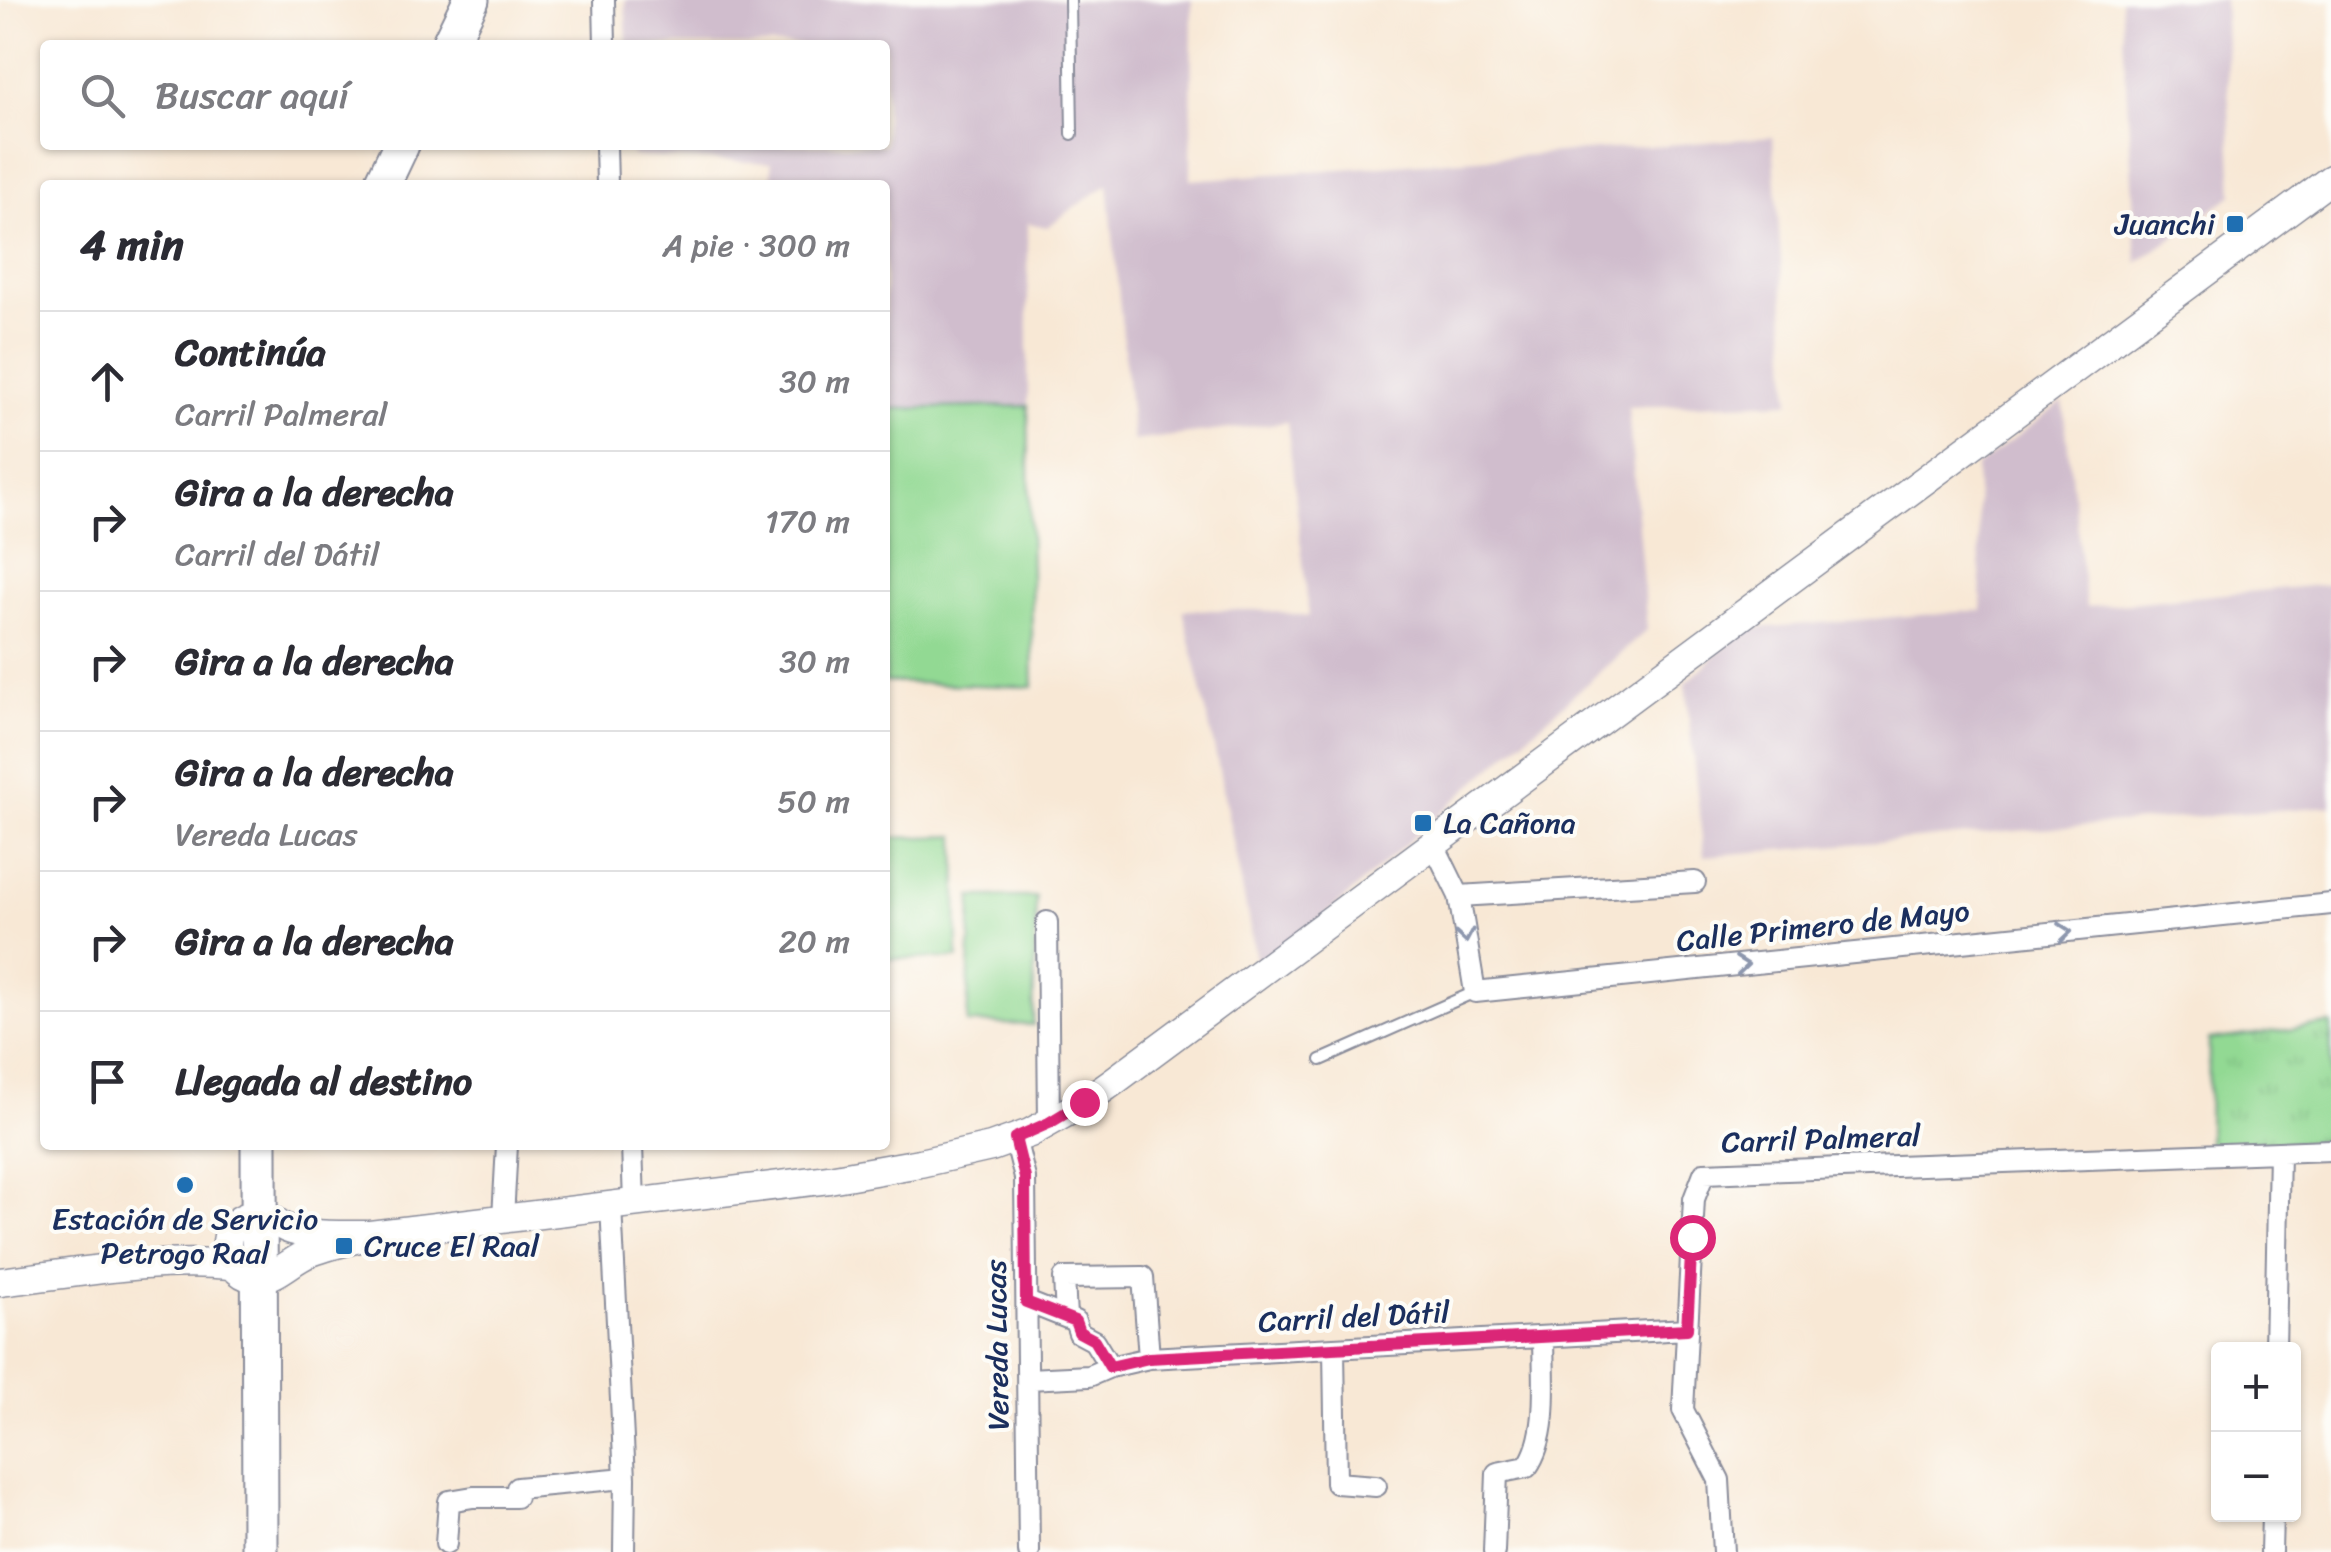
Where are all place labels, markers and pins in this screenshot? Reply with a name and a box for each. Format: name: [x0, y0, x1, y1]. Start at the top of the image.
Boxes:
place label: Juanchi: [2114, 197, 2216, 251]
marker: Juanchi: [2224, 213, 2246, 235]
place label: La Cañona: [1443, 796, 1576, 850]
marker: La Cañona: [1412, 812, 1434, 834]
marker: Estación de Servicio Petrogo Raal: [174, 1174, 196, 1196]
place label: Estación de Servicio Petrogo Raal: [52, 1192, 318, 1280]
place label: Cruce El Raal: [364, 1219, 541, 1273]
marker: Cruce El Raal: [333, 1235, 355, 1257]

